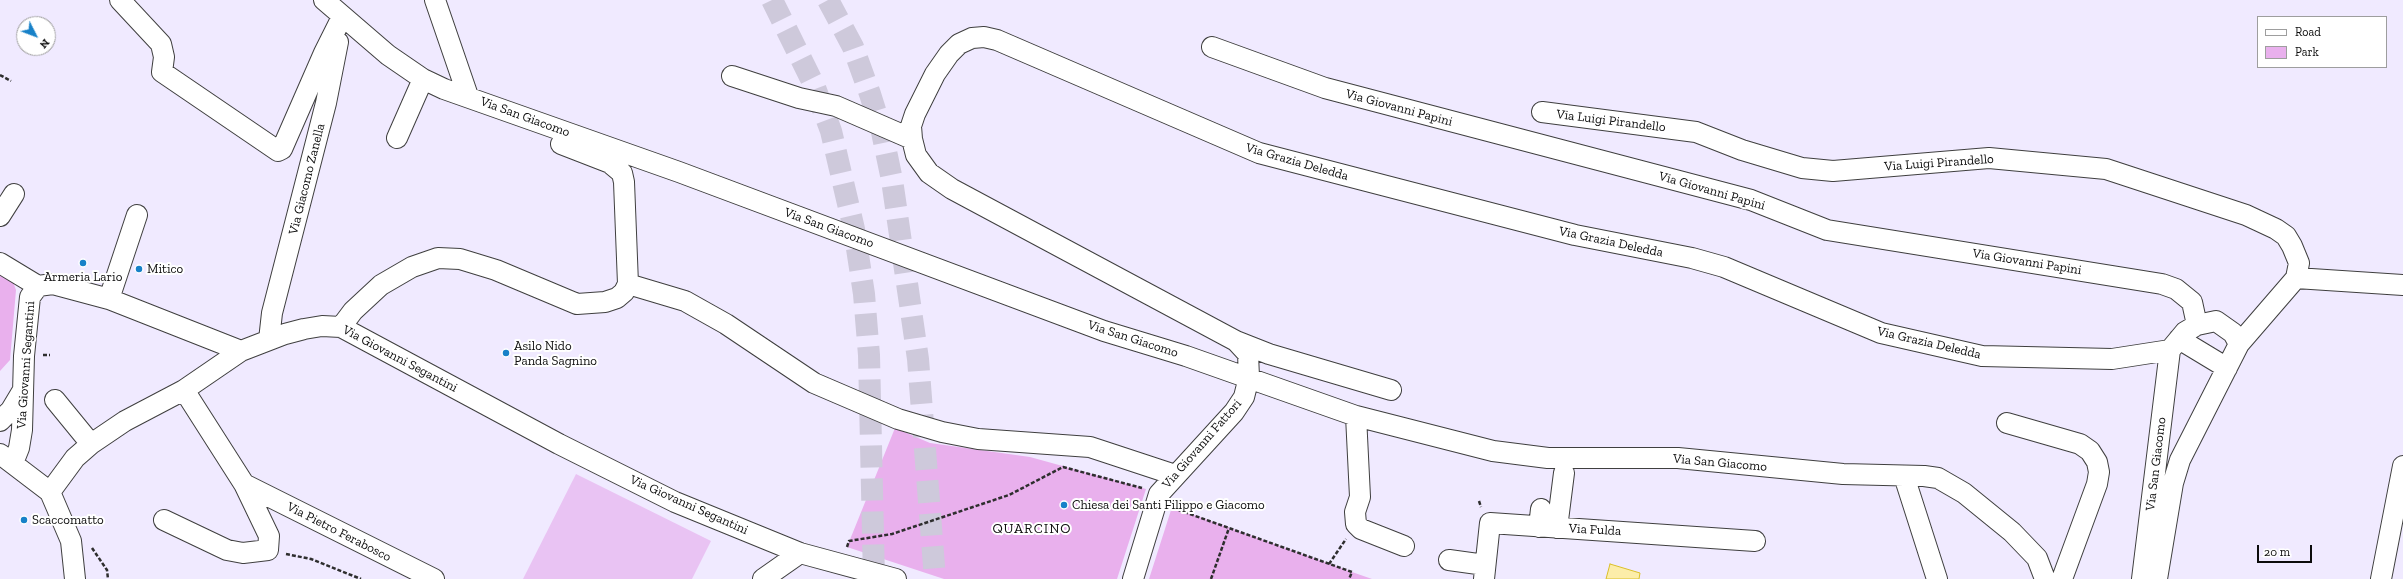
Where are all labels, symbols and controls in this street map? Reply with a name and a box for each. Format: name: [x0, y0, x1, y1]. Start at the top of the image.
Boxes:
north arrow: [16, 16, 56, 56]
legend: [2257, 16, 2387, 68]
text: Road: [2295, 25, 2321, 39]
text: N: [37, 36, 52, 51]
text: Park: [2295, 45, 2319, 59]
street label: Via Giovanni Papini: [1344, 86, 1454, 130]
street label: Via San Giacomo: [478, 94, 572, 140]
street label: Via Luigi Pirandello: [1556, 107, 1666, 135]
street label: Via Giacomo Zanella: [286, 122, 328, 236]
street label: Via Grazia Deledda: [1244, 140, 1350, 184]
street label: Via Luigi Pirandello: [1884, 151, 1994, 175]
street label: Via Giovanni Papini: [1657, 168, 1767, 214]
street label: Via San Giacomo: [782, 205, 876, 251]
street label: Via Grazia Deledda: [1558, 223, 1664, 261]
street label: Via Giovanni Papini: [1971, 246, 2083, 278]
marker: Armeria Lario: [78, 258, 88, 268]
place label: Mitico: [147, 261, 183, 277]
marker: Mitico: [134, 264, 144, 274]
place label: Armeria Lario: [44, 269, 122, 285]
street label: Via Giovanni Segantini: [14, 301, 38, 429]
street label: Via San Giacomo: [1086, 317, 1180, 361]
street label: Via Giovanni Segantini: [340, 322, 460, 396]
street label: Via Grazia Deledda: [1876, 323, 1982, 363]
place label: Asilo Nido Panda Sagnino: [514, 338, 597, 369]
marker: Asilo Nido Panda Sagnino: [501, 348, 511, 358]
street label: Via Giovanni Fattori: [1159, 396, 1245, 492]
street label: Via San Giacomo: [2143, 416, 2169, 512]
street label: Via San Giacomo: [1672, 451, 1768, 475]
street label: Via Giovanni Segantini: [627, 472, 751, 538]
place label: Chiesa dei Santi Filippo e Giacomo: [1072, 497, 1265, 513]
street label: Via Pietro Ferabosco: [284, 499, 394, 565]
marker: Chiesa dei Santi Filippo e Giacomo: [1059, 500, 1069, 510]
place label: Scaccomatto: [32, 512, 104, 528]
marker: Scaccomatto: [19, 515, 29, 525]
district label: QUARCINO: [992, 521, 1072, 537]
street label: Via Fulda: [1568, 521, 1622, 539]
scale bar: [2259, 537, 2314, 563]
text: 20 m: [2264, 545, 2290, 559]

